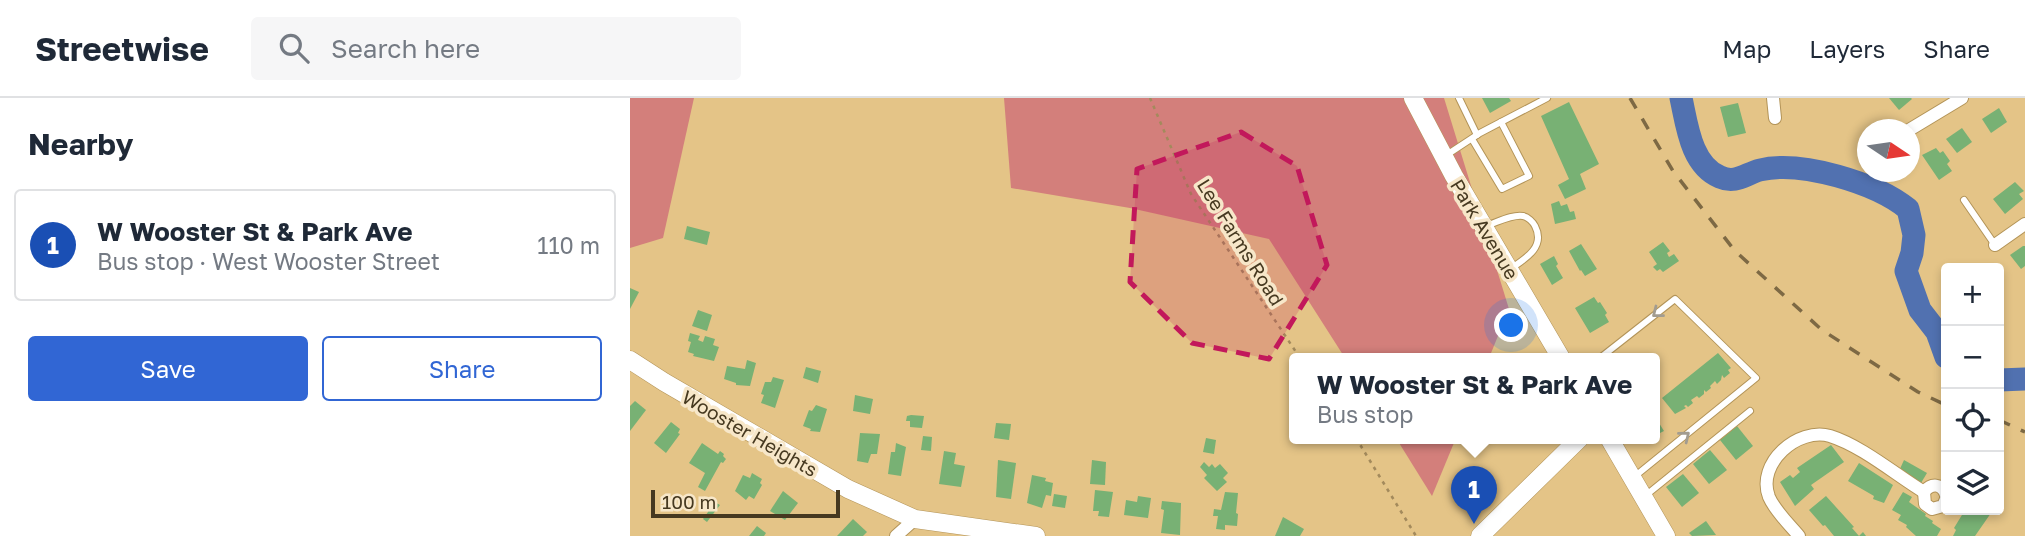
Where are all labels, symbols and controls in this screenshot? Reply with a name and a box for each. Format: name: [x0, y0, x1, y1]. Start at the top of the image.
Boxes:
search box: [251, 17, 741, 80]
text: Streetwise: [35, 29, 209, 68]
icon: search: [275, 29, 313, 67]
text: Search here: [331, 33, 480, 64]
text: Map: [1722, 34, 1771, 63]
text: Layers: [1809, 34, 1885, 63]
text: Share: [1923, 34, 1990, 63]
north arrow: [1857, 119, 1920, 182]
text: Nearby: [28, 126, 133, 162]
street label: Lee Farms Road: [1193, 175, 1289, 309]
street label: Park Avenue: [1446, 175, 1524, 283]
text: W Wooster St & Park Ave: [97, 216, 413, 247]
text: 1: [47, 231, 59, 259]
text: 110 m: [537, 231, 600, 259]
text: Bus stop · West Wooster Street: [97, 247, 440, 275]
map controls: [1941, 263, 2004, 515]
button: +: [1941, 263, 2004, 326]
one-way arrow: [1653, 304, 1665, 317]
your location: [1494, 308, 1528, 342]
button: −: [1941, 326, 2004, 389]
button: Save: [28, 336, 308, 401]
button: Share: [322, 336, 602, 401]
popup: [1289, 353, 1660, 444]
text: W Wooster St & Park Ave: [1317, 369, 1632, 400]
street label: Wooster Heights: [678, 385, 822, 481]
button: locate: [1941, 389, 2004, 452]
text: Bus stop: [1317, 400, 1413, 428]
one-way arrow: [1677, 432, 1690, 444]
button: layers: [1941, 452, 2004, 515]
pin: 1: [1451, 466, 1497, 524]
scale bar: [651, 487, 840, 519]
text: 100 m: [662, 490, 716, 513]

